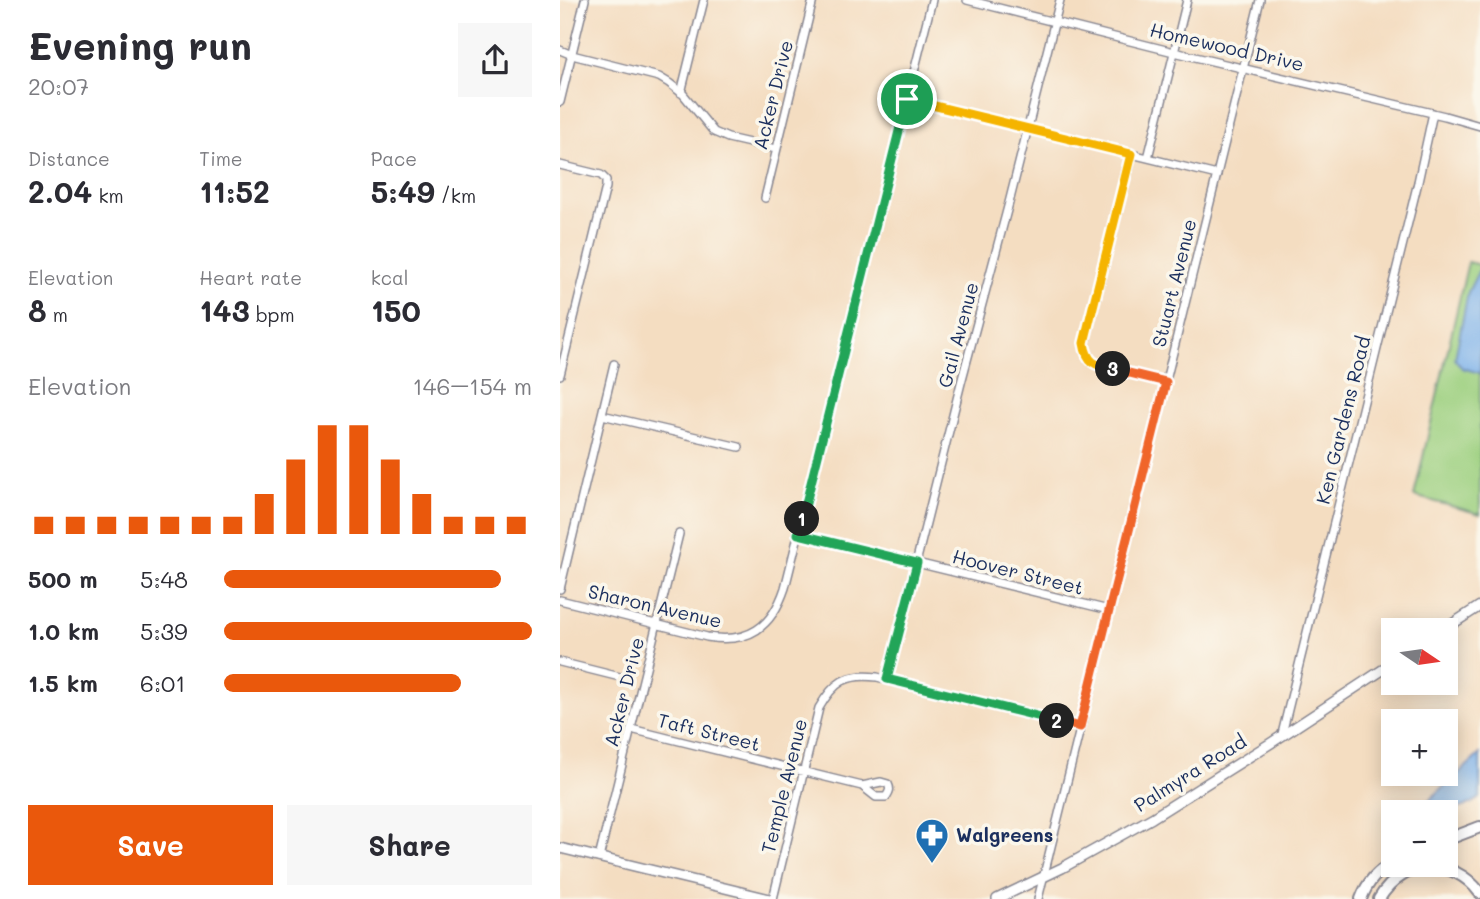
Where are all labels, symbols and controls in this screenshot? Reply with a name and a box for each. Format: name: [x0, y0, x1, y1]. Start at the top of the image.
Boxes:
street label: Homewood Drive: [1148, 17, 1307, 76]
text: Evening run: [28, 20, 252, 70]
button: share: [458, 23, 532, 97]
street label: Acker Drive: [747, 38, 798, 152]
pin: [877, 69, 937, 129]
text: 20:07: [28, 71, 89, 101]
icon: arrive: [888, 80, 926, 118]
text: Distance: [28, 146, 110, 171]
text: Time: [199, 146, 243, 171]
text: Pace: [371, 146, 417, 171]
text: 2.04: [28, 171, 92, 211]
text: 11:52: [199, 171, 270, 211]
text: 5:49: [371, 171, 435, 211]
text: km: [92, 183, 124, 208]
text: /km: [435, 183, 476, 208]
street label: Stuart Avenue: [1146, 216, 1201, 349]
text: Elevation: [28, 265, 113, 290]
text: Heart rate: [199, 265, 302, 290]
text: kcal: [371, 265, 409, 290]
street label: Gail Avenue: [931, 279, 984, 390]
text: 8: [28, 290, 47, 330]
text: 143: [199, 290, 250, 330]
text: 150: [371, 290, 421, 330]
text: m: [47, 302, 68, 327]
text: bpm: [250, 302, 295, 327]
street label: Ken Gardens Road: [1310, 333, 1375, 507]
pin: 3: [1096, 352, 1130, 386]
text: 3: [1107, 356, 1118, 381]
text: Elevation: [28, 371, 131, 401]
text: 146–154 m: [413, 371, 532, 401]
pin: 1: [784, 502, 820, 536]
text: 1: [797, 506, 806, 531]
street label: Hoover Street: [950, 543, 1086, 600]
text: 500 m: [28, 564, 98, 594]
text: 5:48: [140, 564, 188, 594]
street label: Sharon Avenue: [586, 578, 724, 633]
text: 1.0 km: [28, 616, 99, 646]
text: 5:39: [140, 616, 188, 646]
north arrow: [1381, 618, 1458, 695]
map controls: [1381, 618, 1458, 877]
street label: Acker Drive: [598, 635, 649, 749]
text: 1.5 km: [28, 668, 98, 698]
text: 6:01: [140, 668, 186, 698]
pin: 2: [1040, 704, 1074, 738]
street label: Taft Street: [655, 707, 763, 756]
text: 2: [1051, 708, 1062, 733]
button: +: [1381, 709, 1458, 786]
street label: Temple Avenue: [755, 716, 812, 856]
street label: Palmyra Road: [1129, 728, 1251, 817]
button: −: [1381, 800, 1458, 877]
button: Save: [28, 805, 273, 885]
button: Share: [287, 805, 532, 885]
pharmacy icon: Walgreens: [913, 816, 951, 865]
place label: Walgreens: [956, 822, 1053, 847]

